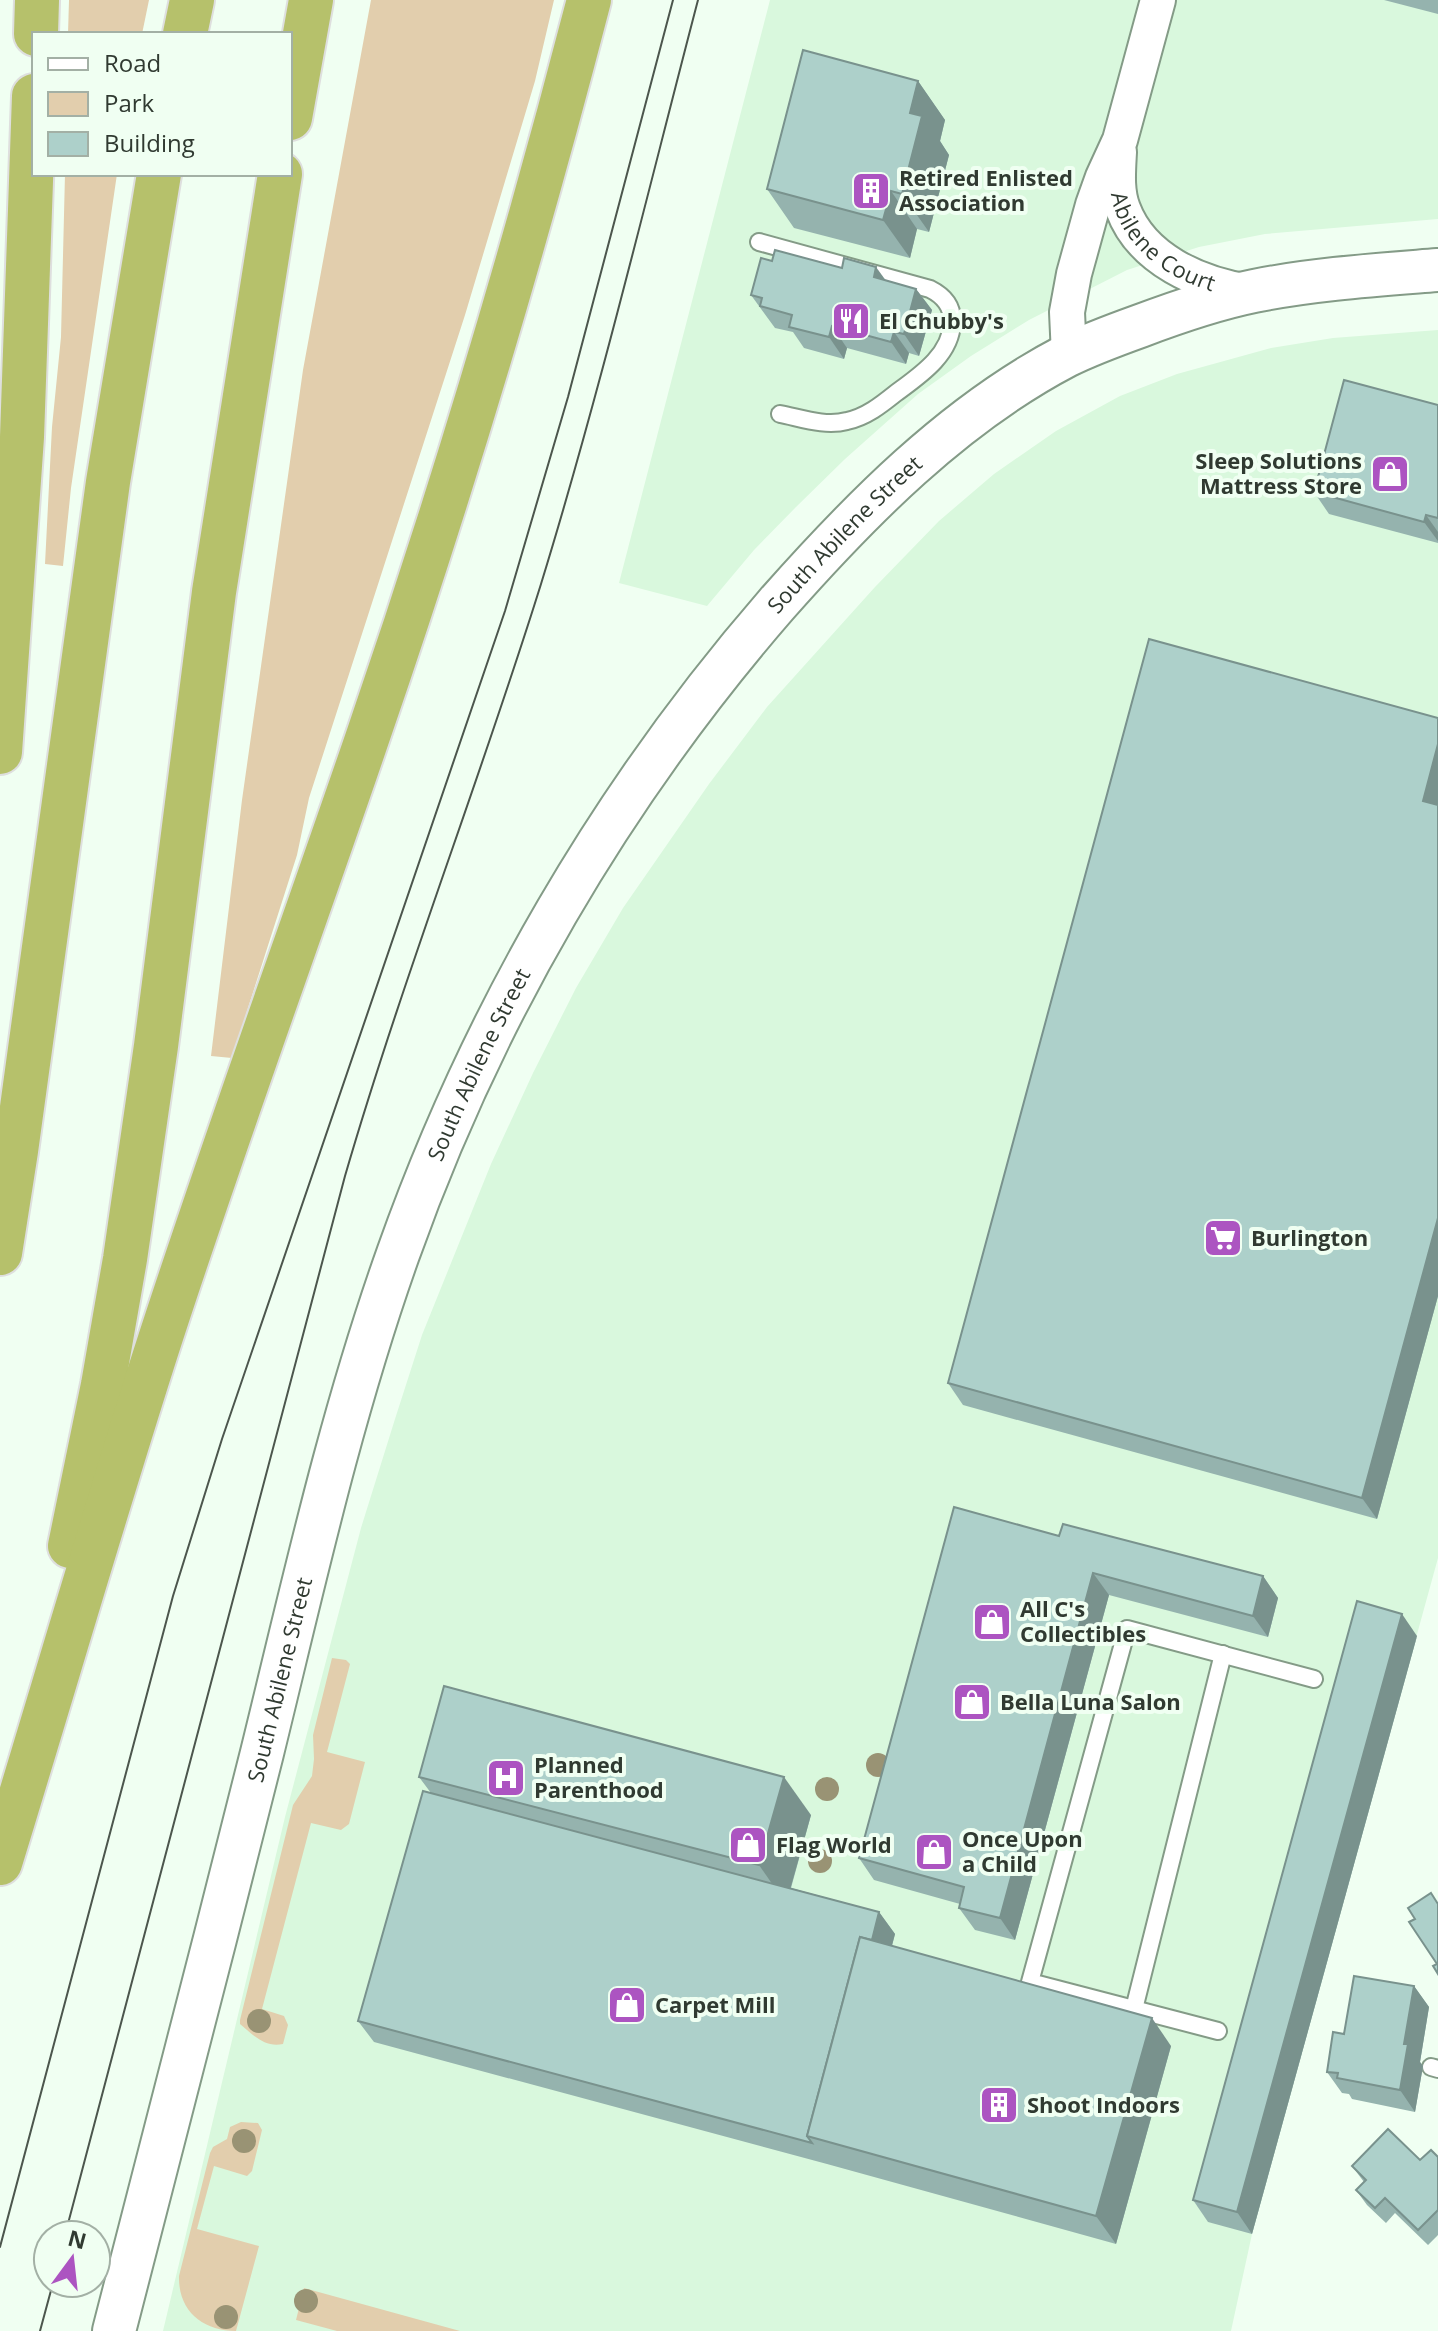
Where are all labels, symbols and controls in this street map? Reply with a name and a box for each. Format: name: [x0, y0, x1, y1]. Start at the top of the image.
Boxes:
legend: [32, 32, 292, 176]
text: Road: [104, 46, 161, 79]
text: Park: [104, 86, 155, 119]
text: Building: [104, 126, 195, 159]
place label: Retired Enlisted Association: [899, 162, 1073, 217]
building icon: Retired Enlisted Association: [850, 170, 892, 212]
street label: Abilene Court: [1105, 189, 1220, 297]
restaurant icon: El Chubby's: [830, 300, 872, 342]
place label: El Chubby's: [879, 305, 1004, 335]
place label: Sleep Solutions Mattress Store: [1195, 445, 1362, 500]
street label: South Abilene Street: [760, 448, 928, 619]
shop icon: Sleep Solutions Mattress Store: [1369, 453, 1411, 495]
street label: South Abilene Street: [419, 962, 536, 1165]
supermarket icon: Burlington: [1202, 1217, 1244, 1259]
place label: Burlington: [1251, 1222, 1368, 1252]
street label: South Abilene Street: [239, 1574, 318, 1785]
place label: All C's Collectibles: [1020, 1593, 1146, 1648]
shop icon: All C's Collectibles: [971, 1601, 1013, 1643]
shop icon: Bella Luna Salon: [951, 1681, 993, 1723]
place label: Bella Luna Salon: [1000, 1686, 1181, 1716]
place label: Planned Parenthood: [534, 1749, 664, 1804]
hospital icon: Planned Parenthood: [485, 1757, 527, 1799]
place label: Once Upon a Child: [962, 1823, 1083, 1878]
shop icon: Flag World: [727, 1824, 769, 1866]
place label: Flag World: [776, 1829, 892, 1859]
shop icon: Once Upon a Child: [913, 1831, 955, 1873]
shop icon: Carpet Mill: [606, 1984, 648, 2026]
place label: Carpet Mill: [655, 1989, 775, 2019]
building icon: Shoot Indoors: [978, 2084, 1020, 2126]
place label: Shoot Indoors: [1027, 2089, 1180, 2119]
north arrow: [32, 2219, 112, 2299]
text: N: [65, 2222, 90, 2256]

